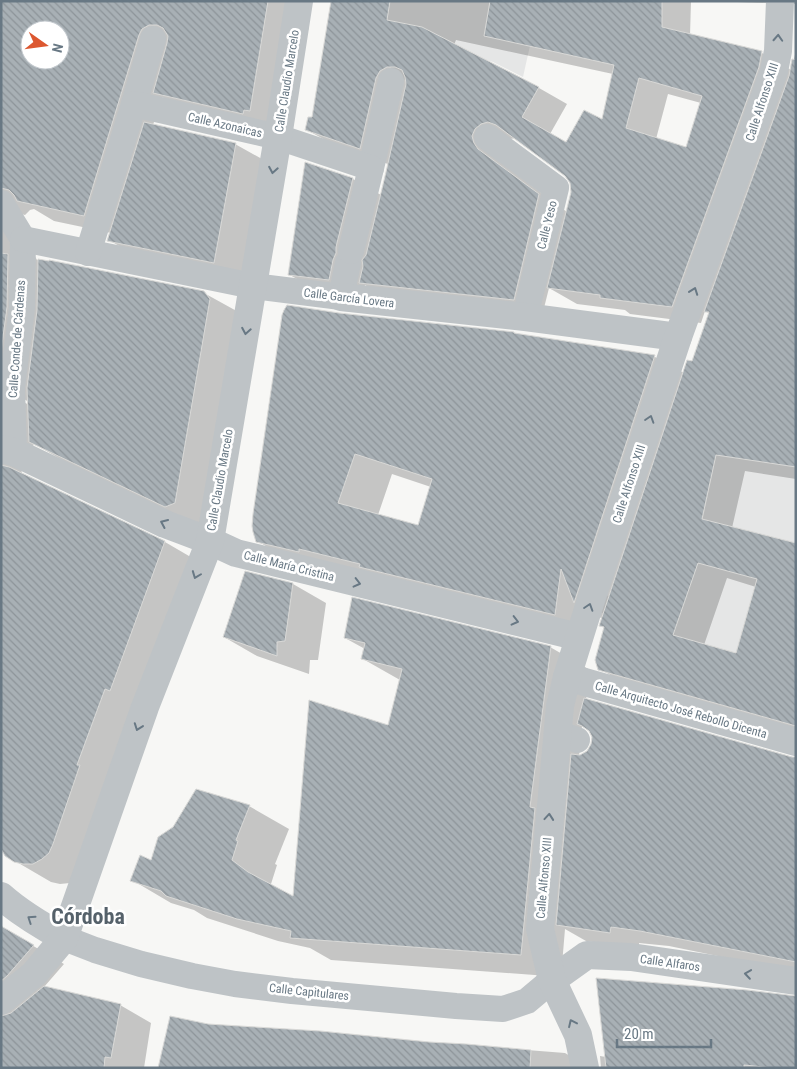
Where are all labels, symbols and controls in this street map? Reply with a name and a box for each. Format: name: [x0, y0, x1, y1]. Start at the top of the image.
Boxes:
north arrow: [20, 20, 70, 70]
street label: Calle Claudio Marcelo: [272, 29, 302, 133]
one-way arrow: [773, 34, 784, 42]
text: N: [49, 42, 66, 54]
street label: Calle Alfonso XIII: [743, 61, 781, 143]
street label: Calle Azonaicas: [187, 110, 263, 140]
one-way arrow: [268, 166, 278, 175]
street label: Calle Yeso: [534, 199, 560, 251]
street label: Calle Conde de Cárdenas: [6, 279, 28, 399]
street label: Calle García Lovera: [303, 285, 395, 311]
one-way arrow: [688, 288, 698, 296]
one-way arrow: [241, 326, 251, 335]
one-way arrow: [645, 416, 655, 424]
street label: Calle Claudio Marcelo: [204, 428, 236, 532]
street label: Calle Alfonso XIII: [610, 443, 648, 525]
one-way arrow: [160, 519, 169, 530]
street label: Calle María Cristina: [242, 548, 336, 584]
one-way arrow: [192, 570, 203, 579]
one-way arrow: [353, 577, 362, 588]
one-way arrow: [583, 603, 593, 612]
one-way arrow: [511, 615, 520, 626]
street label: Calle Arquitecto José Rebollo Dicenta: [593, 679, 769, 741]
one-way arrow: [134, 722, 144, 730]
one-way arrow: [544, 813, 555, 821]
street label: Calle Alfonso XIII: [533, 837, 555, 919]
district label: Córdoba: [51, 904, 125, 929]
one-way arrow: [28, 916, 37, 925]
street label: Calle Alfaros: [639, 952, 701, 974]
one-way arrow: [743, 969, 751, 980]
street label: Calle Capitulares: [268, 981, 350, 1003]
scale bar: [617, 1016, 711, 1048]
one-way arrow: [568, 1019, 578, 1028]
text: 20 m: [624, 1025, 654, 1043]

